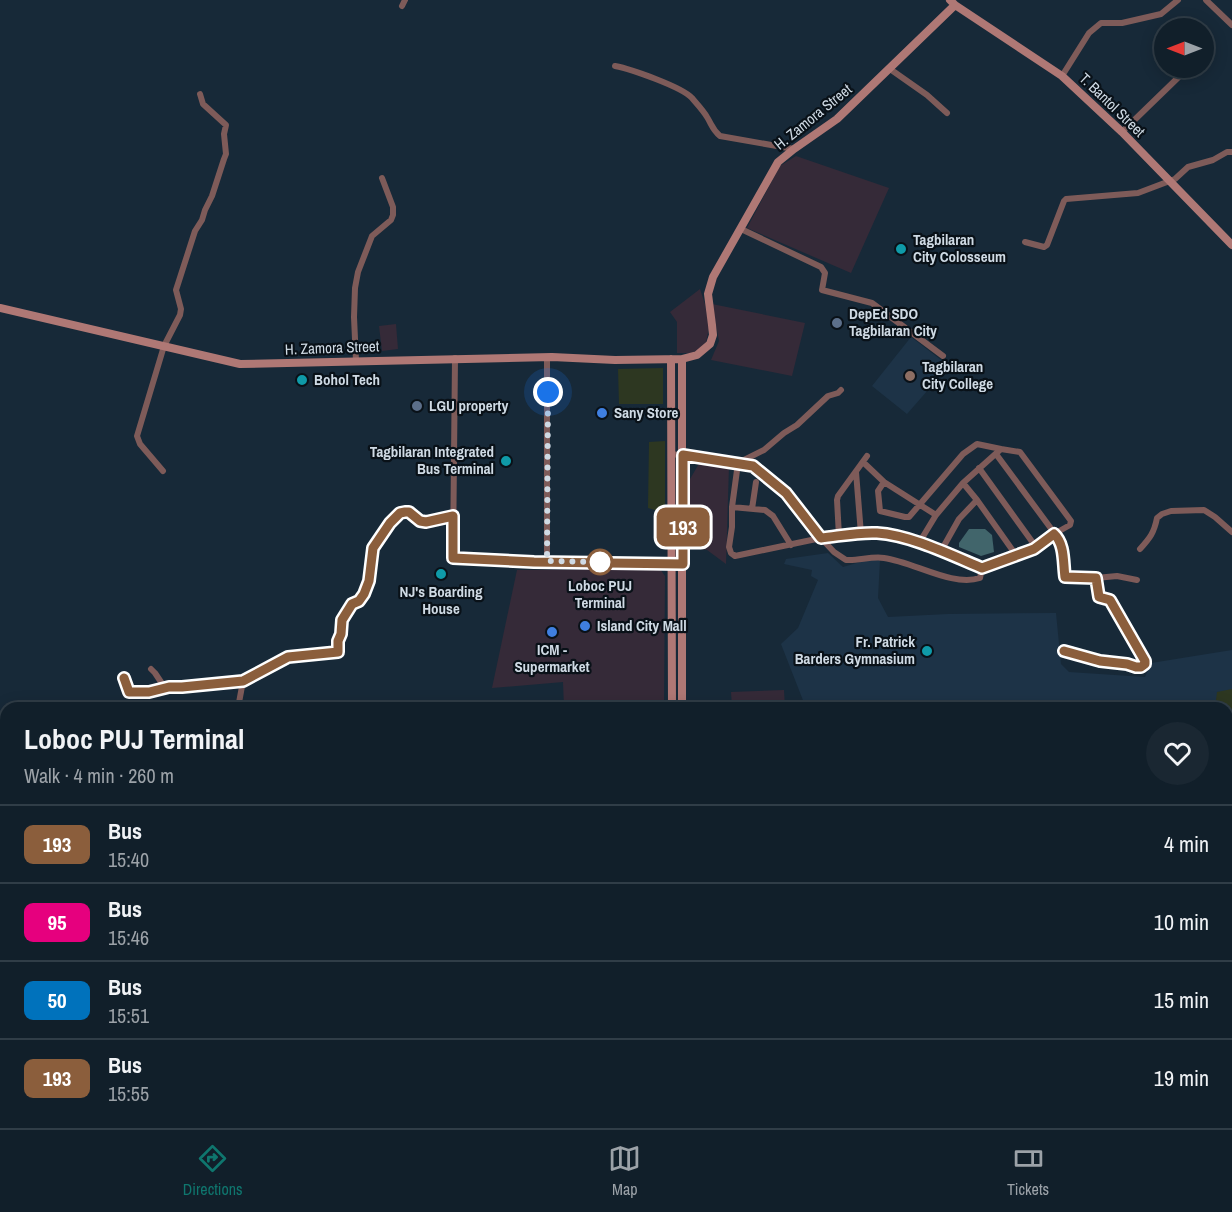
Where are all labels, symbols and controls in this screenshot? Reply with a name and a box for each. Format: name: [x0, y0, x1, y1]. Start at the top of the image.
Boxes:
north arrow: [1154, 18, 1214, 78]
map controls: [1154, 18, 1214, 78]
street label: T. Bantol Street: [1075, 68, 1150, 142]
street label: H. Zamora Street: [769, 78, 856, 154]
place label: Tagbilaran City Colosseum: [913, 229, 1006, 267]
marker: Tagbilaran City Colosseum: [894, 242, 908, 256]
place label: DepEd SDO Tagbilaran City: [849, 303, 937, 341]
marker: DepEd SDO Tagbilaran City: [830, 316, 844, 330]
street label: H. Zamora Street: [284, 335, 380, 360]
place label: Tagbilaran City College: [922, 356, 993, 394]
place label: Bohol Tech: [314, 369, 380, 390]
marker: Tagbilaran City College: [903, 369, 917, 383]
marker: Bohol Tech: [295, 373, 309, 387]
your location: [533, 377, 563, 407]
place label: LGU property: [429, 395, 508, 416]
marker: LGU property: [410, 399, 424, 413]
place label: Sany Store: [614, 402, 678, 423]
marker: Sany Store: [595, 406, 609, 420]
place label: Tagbilaran Integrated Bus Terminal: [370, 441, 494, 479]
marker: Tagbilaran Integrated Bus Terminal: [499, 454, 513, 468]
line badge: 193: [648, 508, 718, 546]
text: 193: [669, 513, 697, 542]
marker: Loboc PUJ Terminal: [587, 549, 613, 575]
marker: NJ's Boarding House: [434, 567, 448, 581]
place label: Loboc PUJ Terminal: [568, 575, 632, 613]
place label: NJ's Boarding House: [400, 581, 483, 619]
place label: Island City Mall: [597, 615, 687, 636]
marker: Island City Mall: [578, 619, 592, 633]
marker: ICM - Supermarket: [545, 625, 559, 639]
place label: Fr. Patrick Barders Gymnasium: [795, 631, 915, 669]
place label: ICM - Supermarket: [514, 639, 590, 677]
marker: Fr. Patrick Barders Gymnasium: [920, 644, 934, 658]
text: Loboc PUJ Terminal: [24, 720, 244, 758]
button: heart: [1146, 722, 1209, 785]
text: Walk · 4 min · 260 m: [24, 762, 174, 789]
text: Bus: [108, 816, 142, 846]
text: 4 min: [1164, 829, 1209, 859]
text: 193: [43, 830, 71, 859]
text: 15:40: [108, 846, 149, 873]
text: Bus: [108, 894, 142, 924]
text: 10 min: [1154, 907, 1209, 937]
text: 95: [47, 908, 67, 937]
text: 15:46: [108, 924, 149, 951]
text: Bus: [108, 972, 142, 1002]
text: 15 min: [1154, 985, 1209, 1015]
text: 50: [47, 986, 67, 1015]
text: 15:51: [108, 1002, 149, 1029]
text: Bus: [108, 1050, 142, 1080]
text: 19 min: [1154, 1063, 1209, 1093]
text: 193: [43, 1064, 71, 1093]
text: 15:55: [108, 1080, 149, 1107]
tab: Directions: [183, 1142, 243, 1200]
tab: Map: [608, 1142, 641, 1200]
tab: Tickets: [1007, 1142, 1049, 1200]

